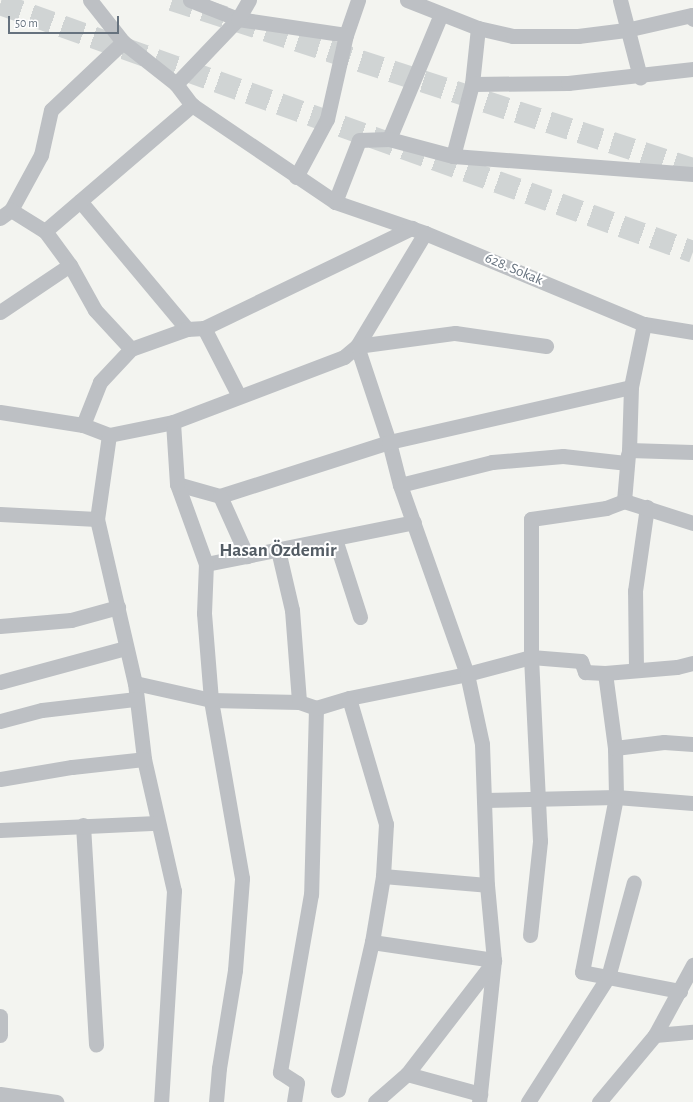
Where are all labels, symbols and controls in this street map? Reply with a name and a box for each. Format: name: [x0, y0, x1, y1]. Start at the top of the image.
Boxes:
scale bar: [10, 8, 121, 34]
text: 50 m: [15, 17, 38, 29]
street label: 628. Sokak: [482, 249, 546, 289]
district label: Hasan Özdemir: [219, 540, 337, 562]

